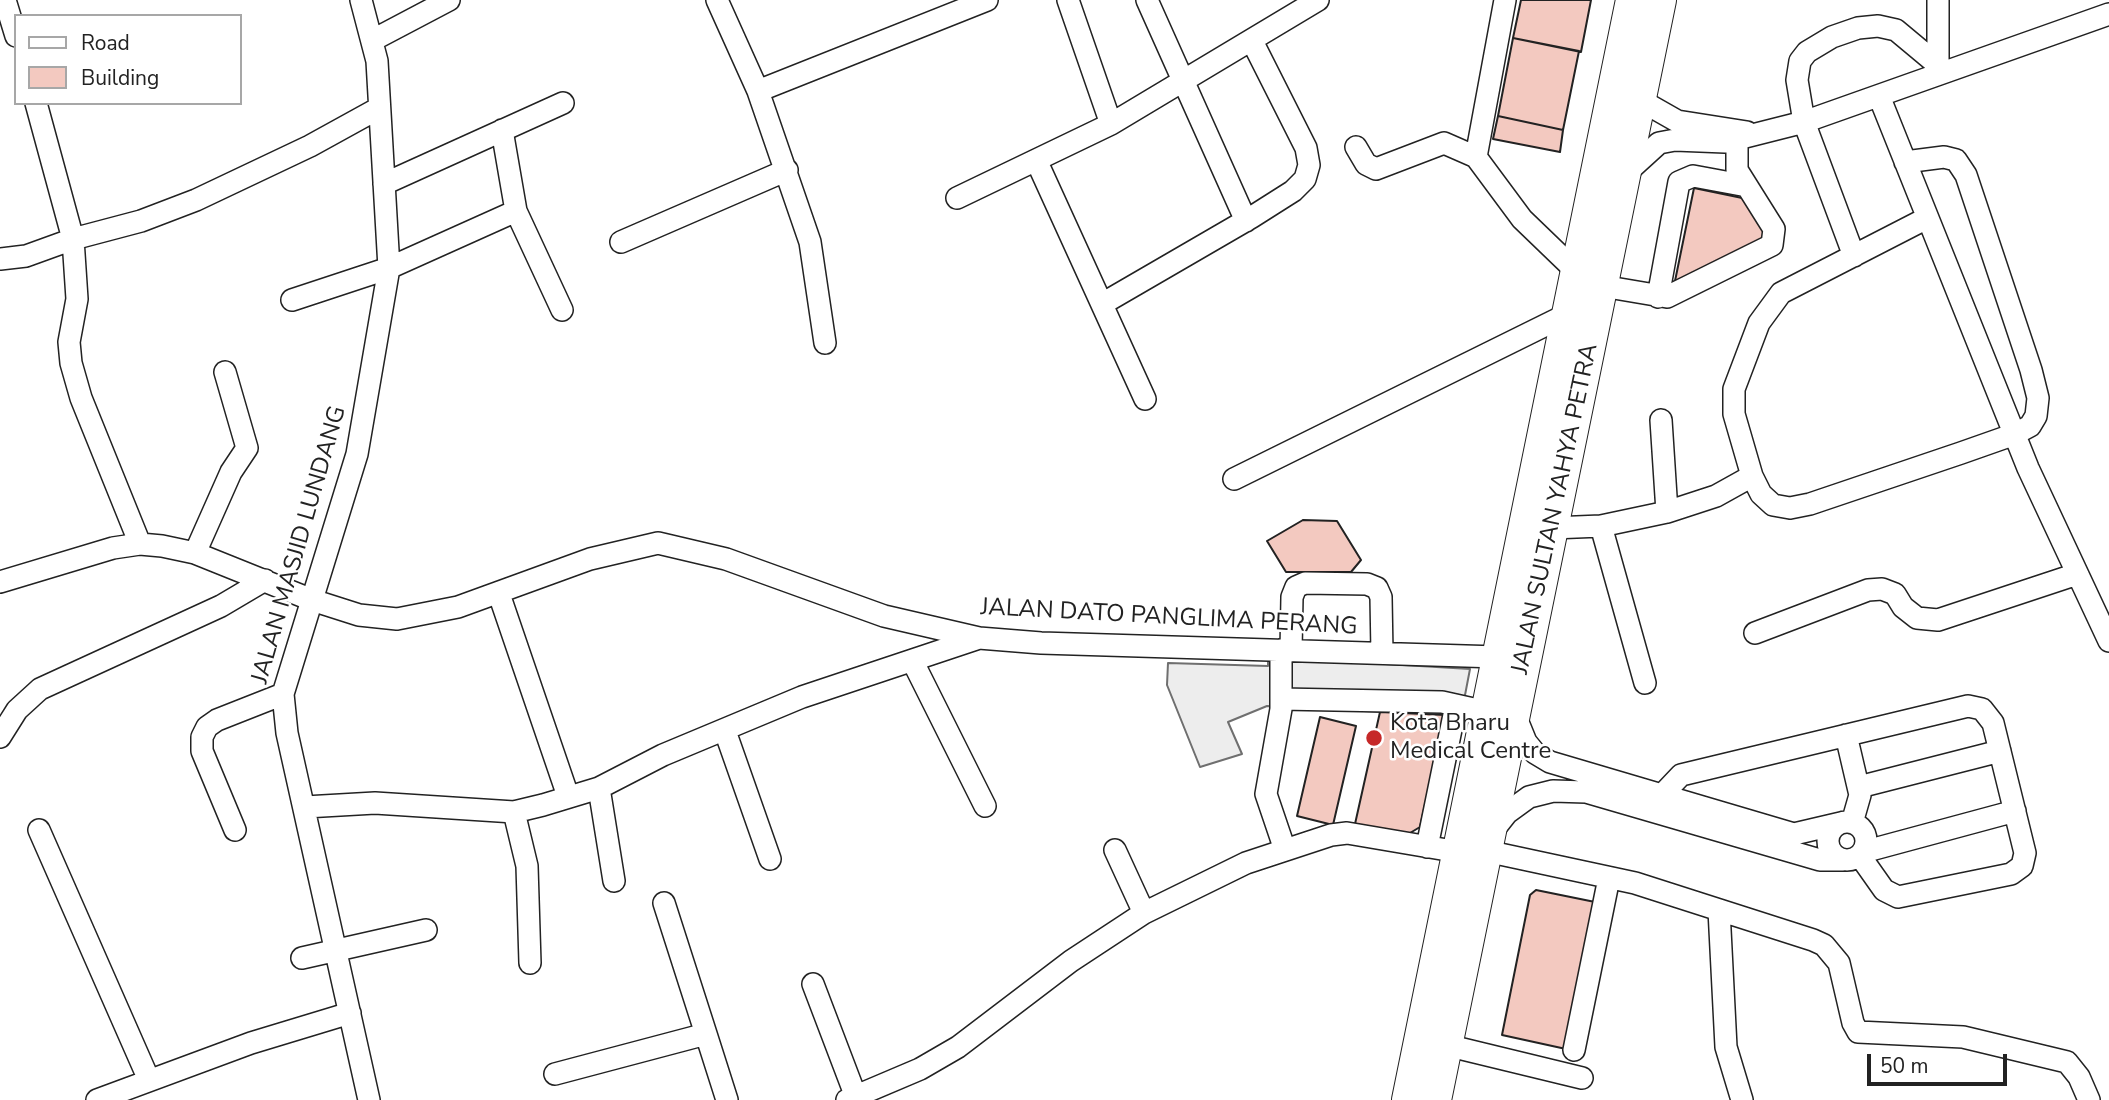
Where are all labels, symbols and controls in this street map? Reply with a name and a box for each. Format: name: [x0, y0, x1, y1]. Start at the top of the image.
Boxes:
legend: [14, 14, 242, 105]
text: Road: [81, 29, 130, 57]
text: Building: [81, 64, 159, 92]
street label: JALAN SULTAN YAHYA PETRA: [1507, 341, 1605, 677]
street label: JALAN MASJID LUNDANG: [247, 403, 353, 687]
street label: JALAN DATO PANGLIMA PERANG: [980, 594, 1358, 642]
place label: Kota Bharu Medical Centre: [1390, 710, 1551, 766]
marker: Kota Bharu Medical Centre: [1364, 728, 1384, 748]
scale bar: [1871, 1040, 2011, 1084]
text: 50 m: [1880, 1052, 1929, 1080]

